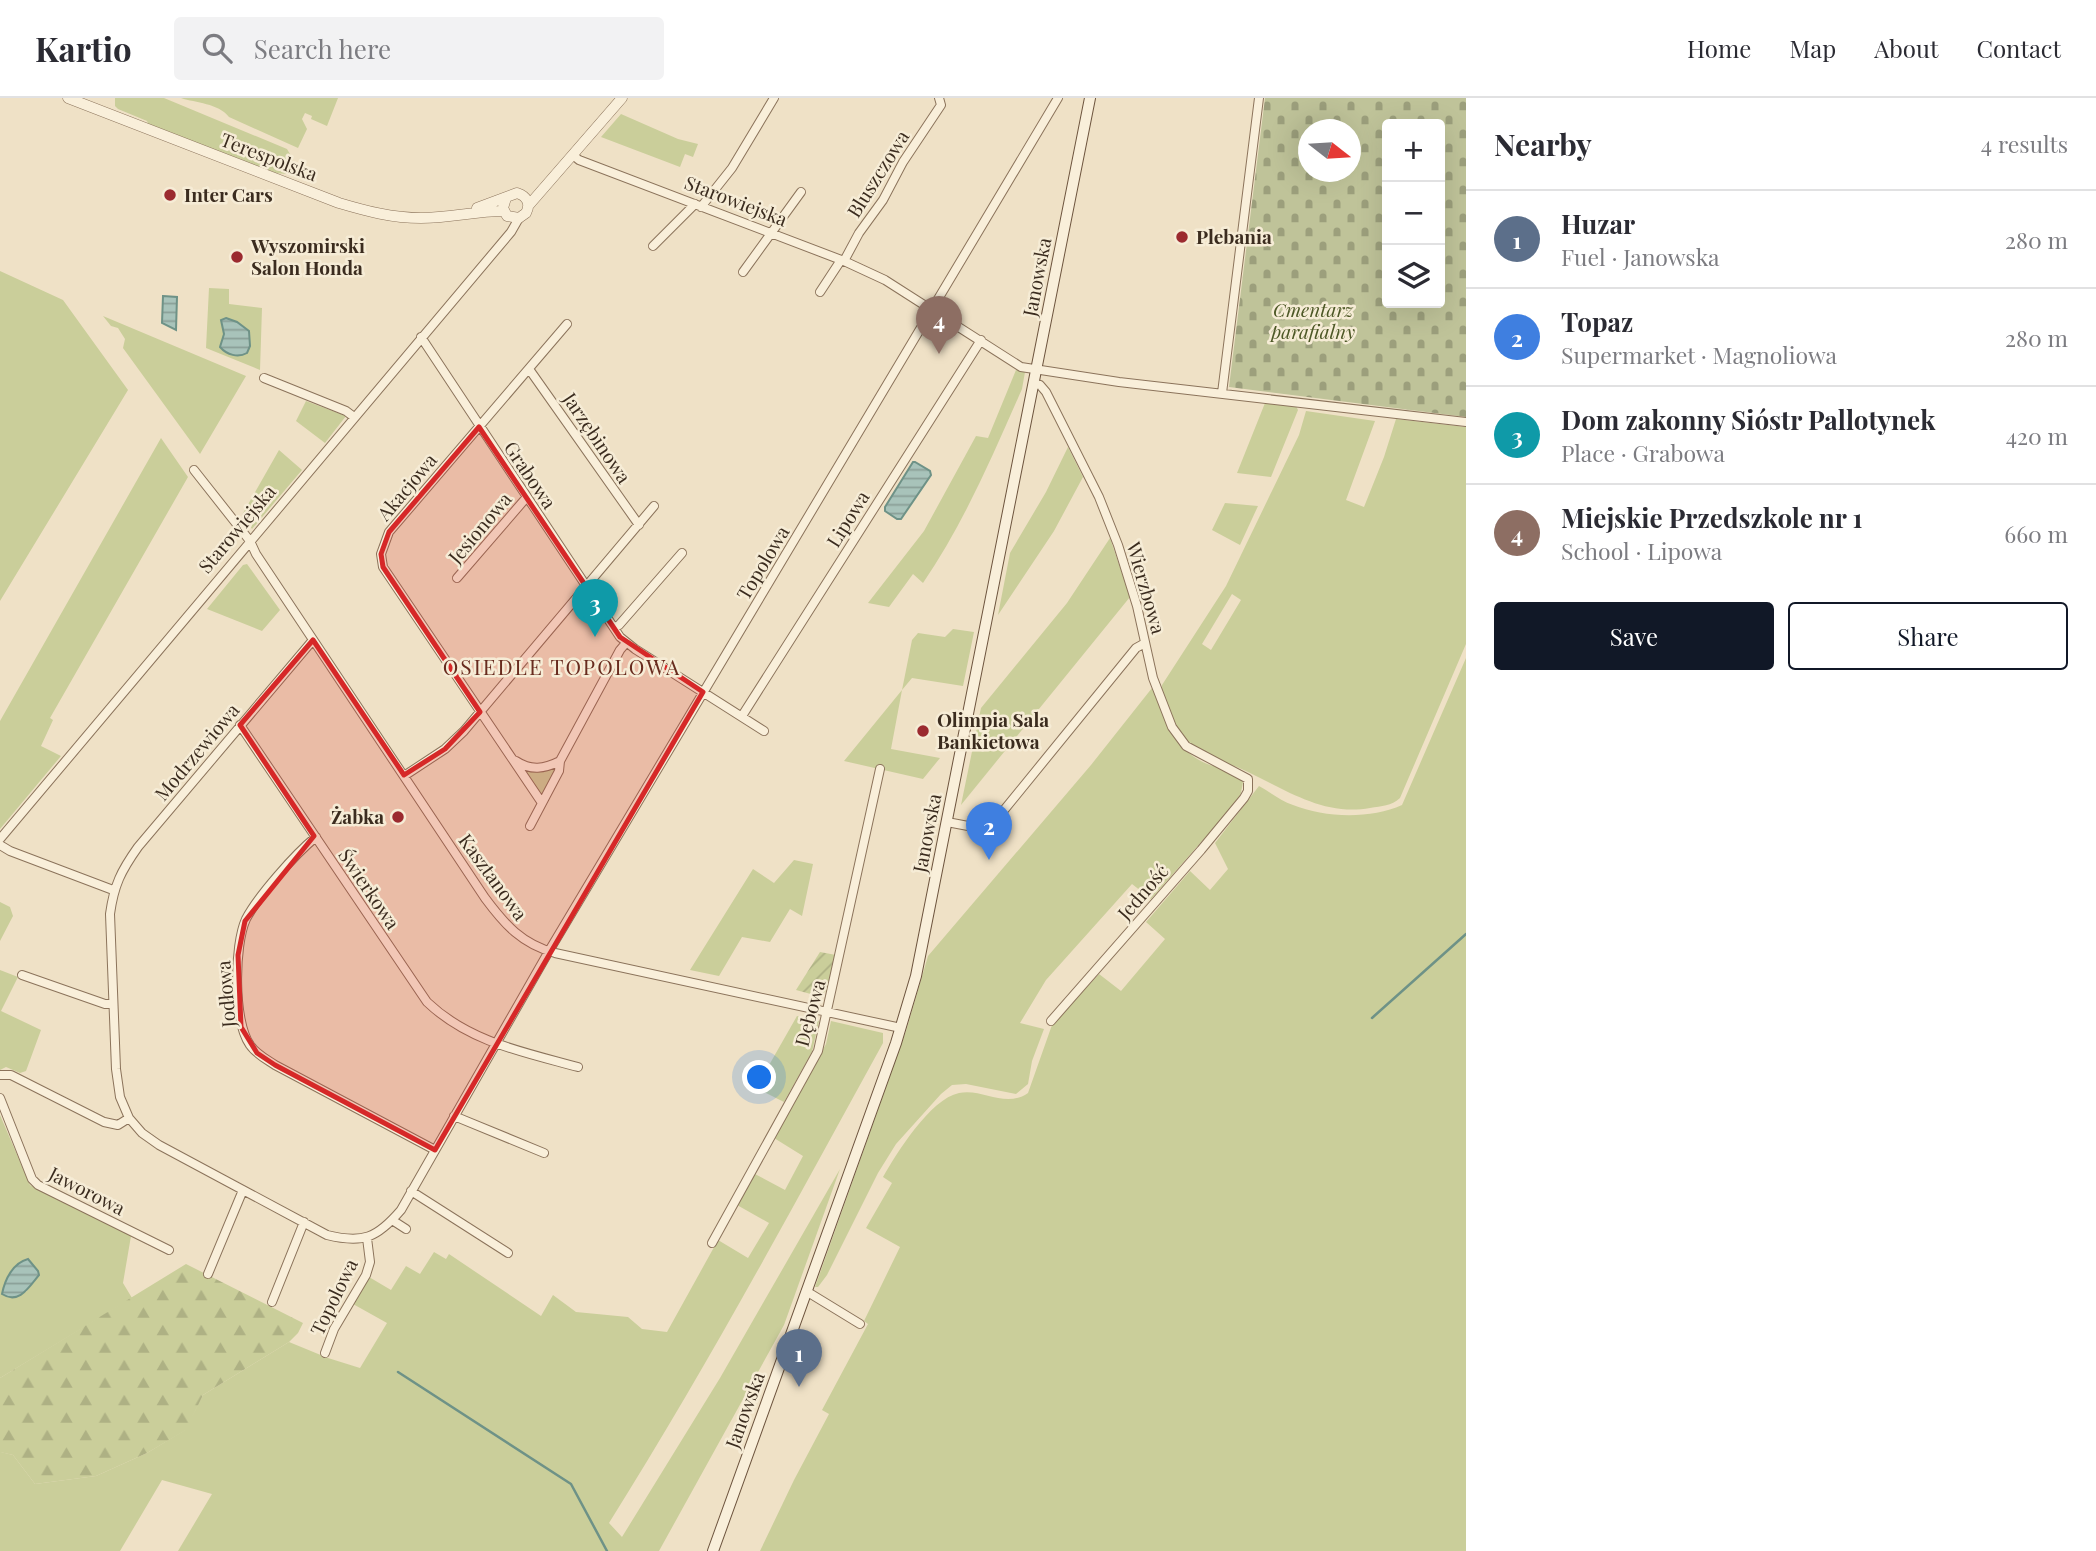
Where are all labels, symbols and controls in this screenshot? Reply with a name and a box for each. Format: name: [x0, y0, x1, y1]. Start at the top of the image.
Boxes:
search box: [174, 17, 664, 80]
text: Kartio: [35, 26, 132, 70]
icon: search: [198, 29, 236, 67]
text: Search here: [254, 31, 391, 66]
text: Home: [1687, 32, 1751, 64]
text: Map: [1789, 32, 1836, 64]
text: About: [1874, 32, 1938, 64]
text: Contact: [1976, 32, 2061, 64]
north arrow: [1298, 119, 1361, 182]
map controls: [1382, 119, 1445, 308]
button: +: [1382, 119, 1445, 182]
street label: Bluszczowa: [840, 124, 914, 222]
text: Nearby: [1494, 124, 1592, 164]
street label: Terespolska: [217, 126, 322, 187]
text: 4 results: [1981, 128, 2068, 159]
street label: Starowiejska: [681, 169, 792, 232]
place label: Inter Cars: [184, 181, 273, 207]
button: −: [1382, 182, 1445, 245]
marker: Inter Cars: [162, 187, 178, 203]
text: Huzar: [1561, 206, 1635, 241]
place label: Plebania: [1196, 223, 1272, 249]
text: 1: [1513, 224, 1521, 255]
text: 280 m: [2005, 224, 2068, 255]
marker: Plebania: [1174, 229, 1190, 245]
place label: Wyszomirski Salon Honda: [250, 232, 365, 280]
street label: Janowska: [1015, 235, 1056, 319]
text: Fuel · Janowska: [1561, 241, 1720, 272]
button: layers: [1382, 245, 1445, 308]
marker: Wyszomirski Salon Honda: [229, 249, 245, 265]
pin: 4: [916, 296, 962, 354]
park label: Cmentarz parafialny: [1269, 296, 1355, 344]
text: Topaz: [1561, 304, 1633, 339]
text: 2: [1511, 322, 1523, 353]
text: 280 m: [2005, 322, 2068, 353]
text: Supermarket · Magnoliowa: [1561, 339, 1837, 370]
street label: Jarzębinowa: [557, 386, 638, 488]
text: Dom zakonny Sióstr Pallotynek: [1561, 402, 1935, 437]
text: 3: [1511, 420, 1523, 451]
text: 420 m: [2006, 420, 2068, 451]
street label: Grabowa: [499, 436, 563, 514]
text: Place · Grabowa: [1561, 437, 1725, 468]
street label: Akacjowa: [370, 447, 442, 526]
street label: Starowiejska: [192, 478, 281, 578]
street label: Lipowa: [820, 485, 875, 552]
street label: Jesionowa: [441, 486, 517, 569]
text: Miejskie Przedszkole nr 1: [1561, 500, 1862, 535]
text: 4: [1511, 518, 1523, 549]
text: 660 m: [2004, 518, 2068, 549]
street label: Topolowa: [730, 520, 795, 604]
text: School · Lipowa: [1561, 535, 1722, 566]
street label: Wierzbowa: [1121, 538, 1173, 637]
pin: 3: [572, 579, 618, 637]
button: Save: [1494, 602, 1774, 670]
button: Share: [1788, 602, 2068, 670]
district label: OSIEDLE TOPOLOWA: [443, 652, 681, 680]
street label: Modrzewiowa: [148, 697, 245, 805]
place label: Olimpia Sala Bankietowa: [937, 706, 1049, 754]
marker: Olimpia Sala Bankietowa: [915, 723, 931, 739]
street label: Janowska: [905, 791, 946, 875]
pin: 2: [966, 802, 1012, 860]
place label: Żabka: [331, 803, 384, 829]
marker: Żabka: [390, 809, 406, 825]
street label: Kasztanowa: [454, 828, 534, 925]
street label: Świerkowa: [333, 843, 407, 934]
street label: Jedność: [1110, 858, 1174, 926]
street label: Jodłowa: [209, 959, 241, 1029]
street label: Dębowa: [788, 976, 831, 1049]
your location: [742, 1060, 776, 1094]
street label: Jaworowa: [44, 1159, 131, 1221]
street label: Topolowa: [303, 1253, 363, 1339]
pin: 1: [776, 1329, 822, 1387]
street label: Janowska: [718, 1367, 770, 1452]

